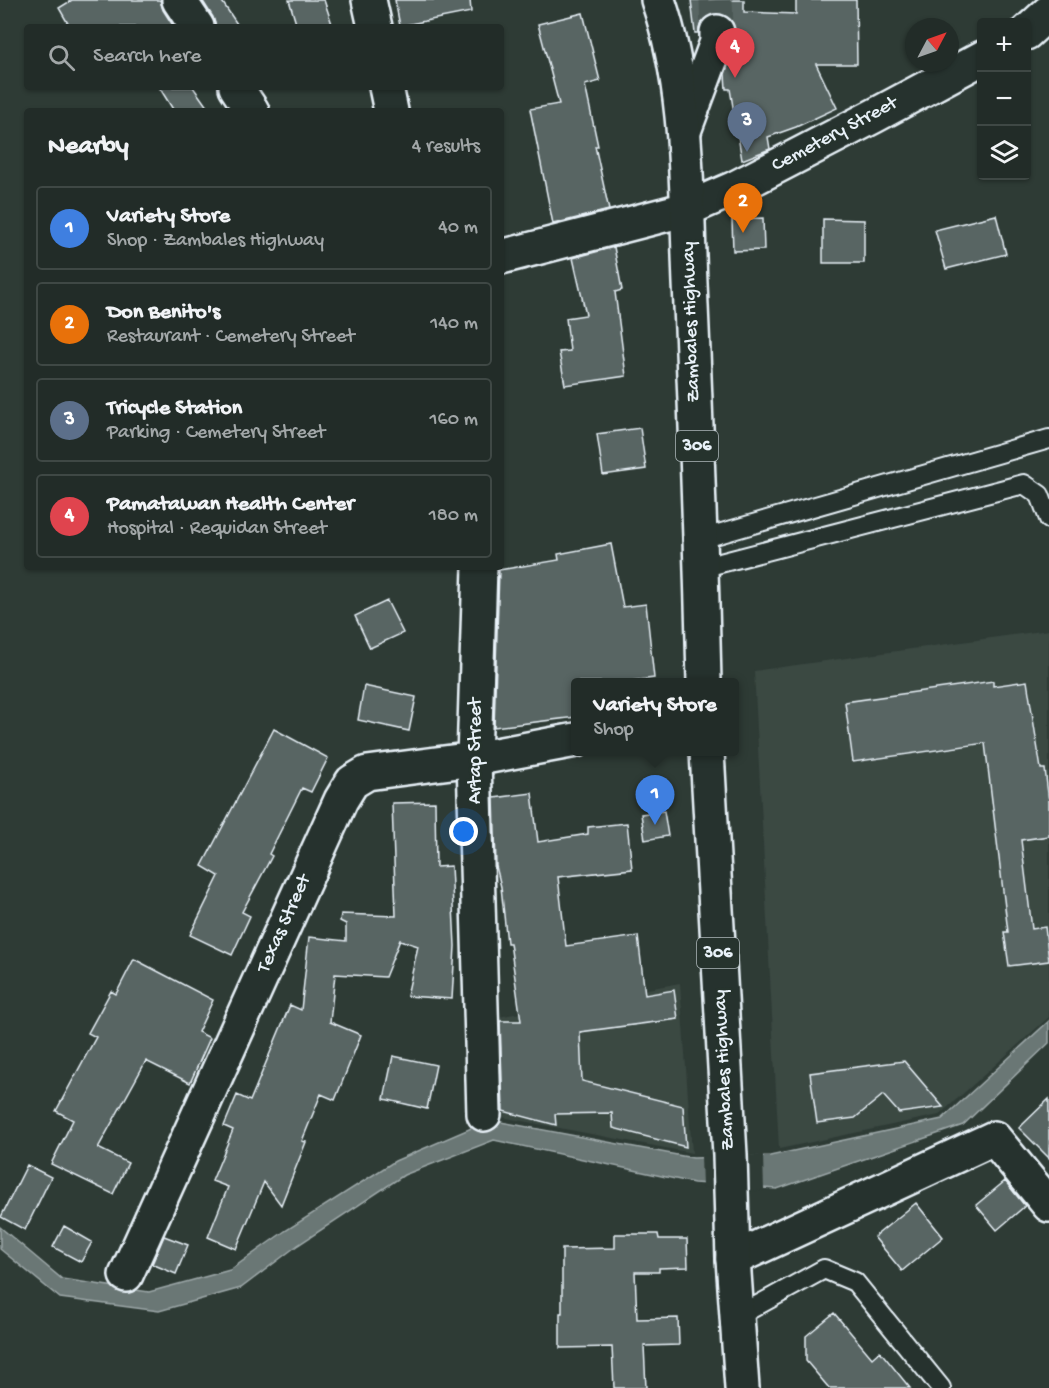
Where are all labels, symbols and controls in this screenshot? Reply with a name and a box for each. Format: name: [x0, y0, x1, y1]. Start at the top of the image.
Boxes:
north arrow: [905, 18, 959, 72]
map controls: [977, 18, 1031, 180]
button: +: [977, 18, 1031, 72]
search box: [24, 24, 504, 90]
pin: 4: [716, 28, 754, 78]
icon: search: [45, 41, 78, 74]
text: Search here: [93, 44, 201, 70]
button: −: [977, 72, 1031, 126]
street label: Cemetery Street: [768, 91, 903, 178]
pin: 3: [728, 102, 766, 152]
button: layers: [977, 126, 1031, 180]
text: Nearby: [48, 132, 129, 163]
text: 4 results: [412, 136, 480, 159]
pin: 2: [724, 184, 762, 233]
text: Variety Store: [107, 204, 230, 230]
text: 1: [65, 217, 74, 240]
text: 40 m: [438, 217, 478, 240]
text: Shop · Zambales Highway: [107, 230, 324, 253]
street label: Zambales Highway: [678, 241, 706, 403]
text: Don Benito's: [107, 300, 220, 326]
text: 2: [65, 313, 74, 336]
text: 140 m: [430, 313, 478, 336]
text: Restaurant · Cemetery Street: [107, 326, 355, 349]
text: Tricycle Station: [107, 396, 242, 422]
text: 3: [64, 409, 75, 432]
text: 160 m: [429, 409, 478, 432]
text: Parking · Cemetery Street: [107, 422, 325, 445]
road number: 306: [676, 431, 718, 461]
text: Pamatawan Health Center: [107, 492, 354, 518]
text: 4: [65, 505, 74, 528]
text: 180 m: [429, 505, 478, 528]
text: Hospital · Requidan Street: [107, 518, 327, 541]
popup: [571, 678, 739, 756]
text: Variety Store: [593, 693, 717, 719]
street label: Artap Street: [465, 696, 488, 804]
text: Shop: [593, 719, 634, 742]
pin: 1: [636, 776, 674, 825]
your location: [449, 817, 478, 846]
street label: Texas Street: [253, 870, 318, 978]
road number: 306: [697, 938, 739, 968]
street label: Zambales Highway: [709, 989, 741, 1151]

